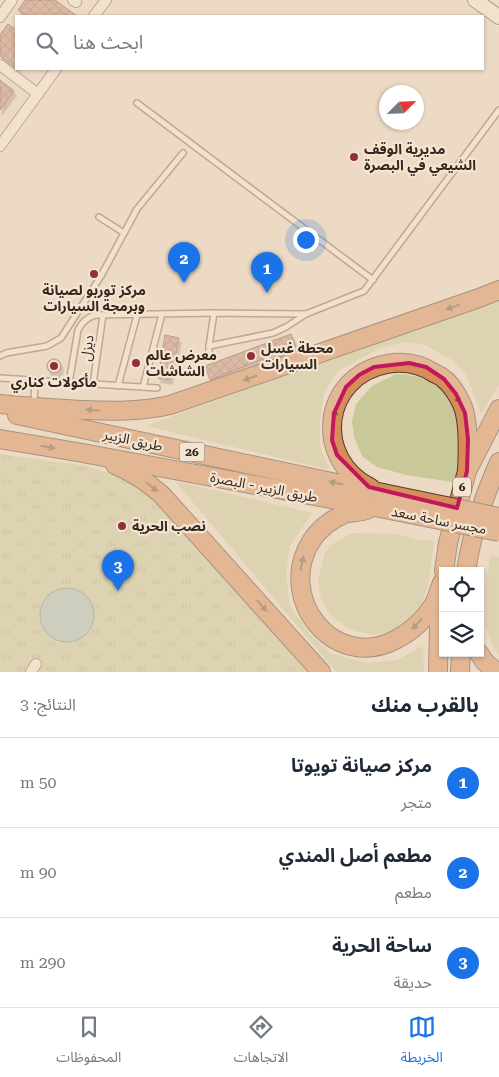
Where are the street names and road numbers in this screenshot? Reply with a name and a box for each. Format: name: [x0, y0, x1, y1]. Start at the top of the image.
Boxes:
street label: ديزل: [77, 334, 98, 362]
street label: طريق الزبير: [100, 426, 164, 456]
road number: 26: [180, 442, 204, 462]
street label: طريق الزبير - البصرة: [208, 469, 319, 507]
road number: 6: [453, 478, 471, 497]
street label: مجسر ساحة سعد: [390, 503, 488, 538]

